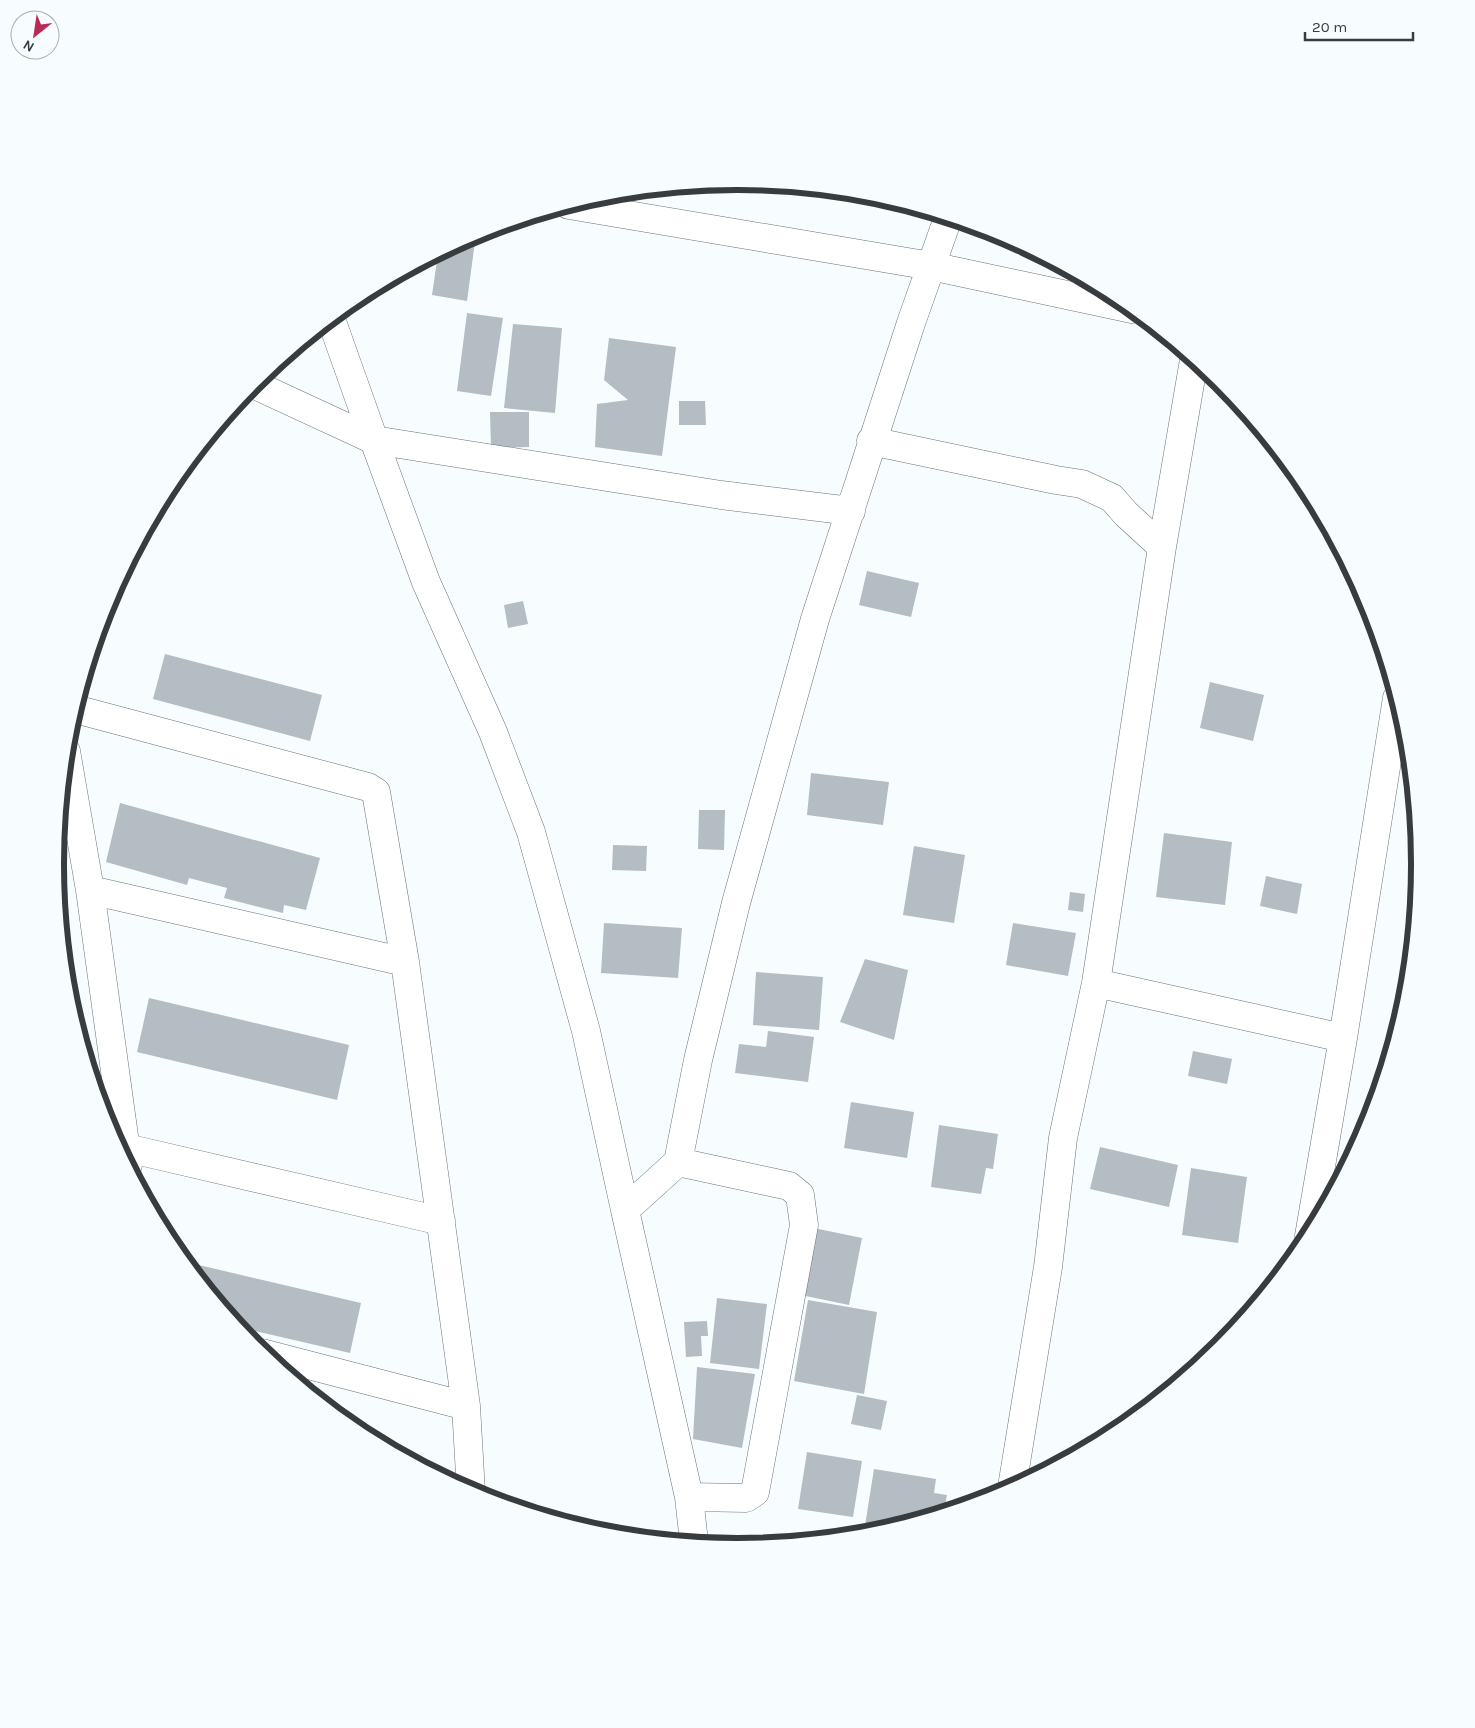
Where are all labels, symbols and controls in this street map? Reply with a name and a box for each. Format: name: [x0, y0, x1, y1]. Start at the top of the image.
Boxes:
north arrow: [10, 10, 60, 60]
scale bar: [1305, 10, 1412, 42]
text: 20 m: [1312, 18, 1347, 36]
text: N: [20, 36, 37, 56]

